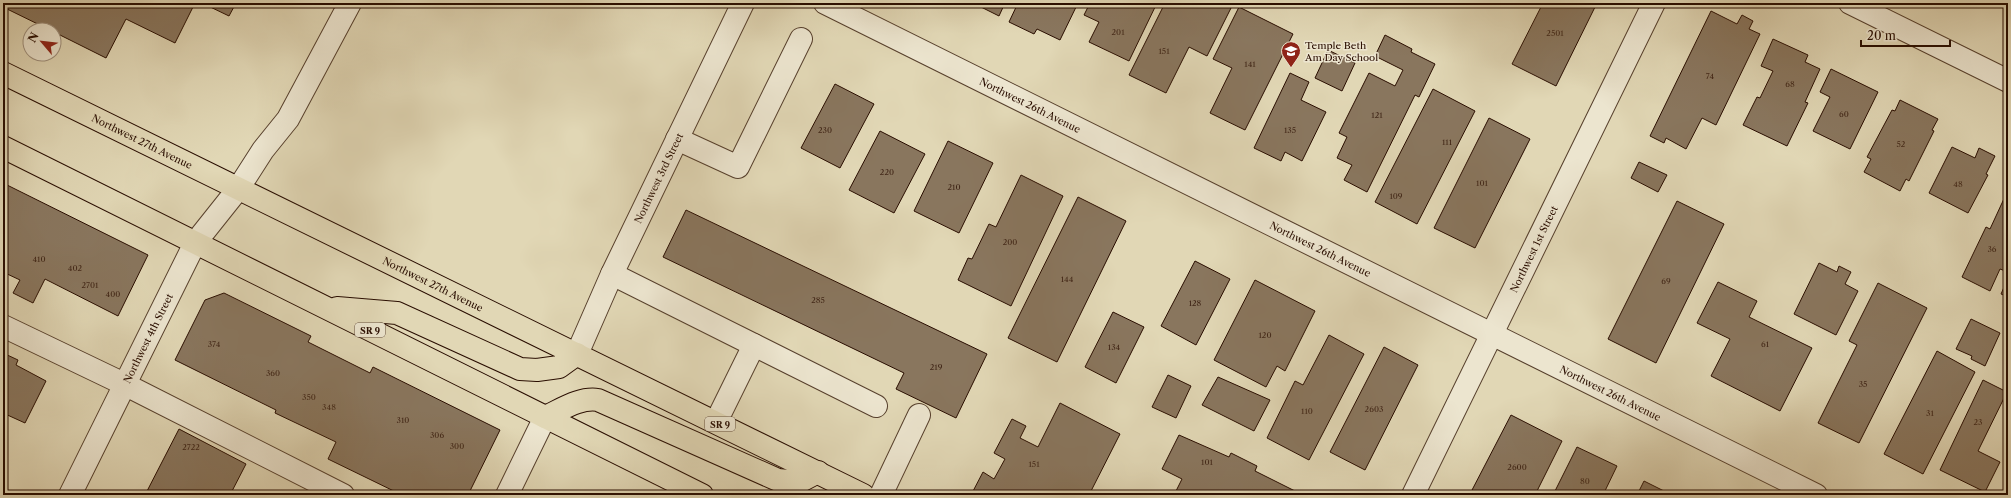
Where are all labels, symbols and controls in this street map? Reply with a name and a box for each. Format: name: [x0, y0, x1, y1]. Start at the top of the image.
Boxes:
north arrow: [22, 22, 62, 62]
scale bar: [1861, 22, 1950, 48]
house number: 201: [1111, 27, 1125, 37]
house number: 2501: [1546, 28, 1564, 38]
text: 20 m: [1867, 28, 1896, 43]
text: N: [25, 29, 42, 45]
place label: Temple Beth Am Day School: [1304, 39, 1378, 64]
school or university icon: Temple Beth Am Day School: [1280, 40, 1302, 68]
house number: 151: [1158, 46, 1170, 56]
house number: 141: [1244, 59, 1256, 69]
house number: 74: [1706, 71, 1715, 81]
street label: Northwest 26th Avenue: [977, 74, 1083, 136]
house number: 68: [1785, 79, 1795, 89]
house number: 60: [1839, 109, 1849, 119]
house number: 121: [1371, 110, 1383, 120]
street label: Northwest 27th Avenue: [90, 111, 195, 172]
house number: 230: [818, 125, 832, 135]
house number: 135: [1284, 125, 1296, 135]
street label: Northwest 3rd Street: [631, 130, 686, 225]
house number: 111: [1442, 137, 1453, 147]
house number: 52: [1897, 139, 1906, 149]
house number: 220: [880, 167, 894, 177]
house number: 101: [1476, 178, 1489, 188]
house number: 48: [1953, 179, 1963, 189]
house number: 210: [947, 182, 961, 192]
house number: 109: [1389, 191, 1403, 201]
street label: Northwest 1st Street: [1507, 203, 1561, 295]
street label: Northwest 26th Avenue: [1268, 218, 1373, 280]
house number: 200: [1003, 237, 1017, 247]
house number: 36: [1987, 244, 1997, 254]
house number: 410: [32, 254, 46, 264]
street label: Northwest 27th Avenue: [381, 254, 486, 314]
house number: 402: [68, 263, 83, 273]
house number: 144: [1061, 274, 1074, 284]
house number: 69: [1661, 276, 1671, 286]
house number: 2701: [82, 280, 99, 290]
house number: 400: [106, 289, 120, 299]
street label: Northwest 4th Street: [120, 291, 176, 385]
house number: 285: [811, 295, 825, 305]
house number: 128: [1189, 298, 1202, 308]
road number: SR 9: [355, 323, 385, 337]
house number: 120: [1258, 330, 1272, 340]
house number: 374: [208, 339, 221, 349]
house number: 61: [1761, 339, 1770, 349]
house number: 134: [1108, 342, 1121, 352]
house number: 219: [930, 362, 943, 372]
street label: Northwest 26th Avenue: [1558, 362, 1664, 424]
house number: 360: [266, 368, 280, 378]
house number: 35: [1859, 379, 1867, 389]
house number: 350: [302, 392, 316, 402]
house number: 348: [322, 402, 336, 412]
house number: 2603: [1365, 404, 1383, 414]
house number: 110: [1301, 406, 1313, 416]
house number: 31: [1926, 408, 1935, 418]
house number: 310: [397, 415, 409, 425]
road number: SR 9: [705, 417, 735, 431]
house number: 23: [1973, 417, 1983, 427]
house number: 306: [430, 430, 444, 440]
house number: 300: [450, 441, 464, 451]
house number: 2722: [182, 442, 200, 452]
house number: 101: [1201, 457, 1214, 467]
house number: 151: [1028, 459, 1040, 469]
house number: 2600: [1507, 462, 1527, 472]
house number: 80: [1580, 476, 1590, 486]

